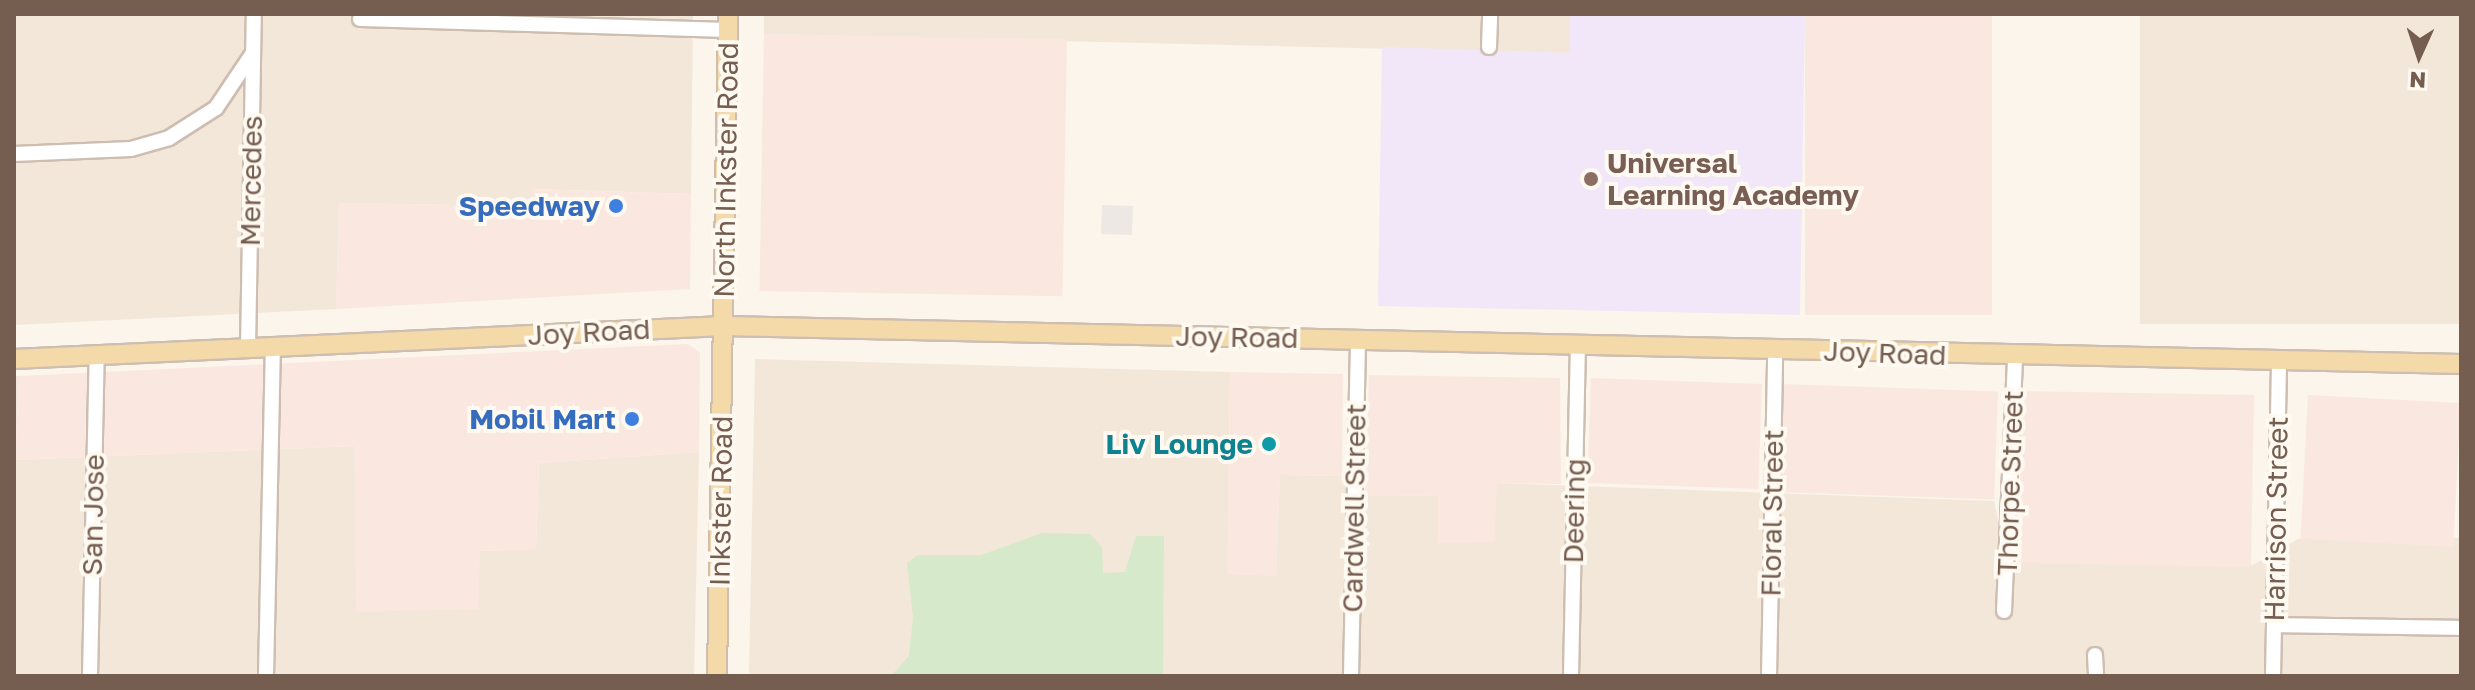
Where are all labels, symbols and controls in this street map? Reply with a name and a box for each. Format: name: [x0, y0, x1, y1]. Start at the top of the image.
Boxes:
north arrow: [2379, 16, 2459, 96]
street label: North Inkster Road: [707, 42, 745, 298]
text: N: [2409, 67, 2427, 94]
street label: Mercedes: [233, 115, 269, 247]
place label: Universal Learning Academy: [1607, 146, 1859, 212]
marker: Universal Learning Academy: [1582, 170, 1600, 188]
place label: Speedway: [459, 189, 600, 223]
marker: Speedway: [607, 197, 625, 215]
street label: Joy Road: [527, 312, 651, 352]
street label: Joy Road: [1175, 319, 1299, 355]
street label: Joy Road: [1823, 334, 1947, 372]
street label: Thorpe Street: [1990, 390, 2030, 576]
place label: Mobil Mart: [469, 402, 616, 436]
street label: Cardwell Street: [1335, 403, 1373, 613]
marker: Mobil Mart: [623, 410, 641, 428]
street label: Inkster Road: [703, 415, 739, 587]
street label: Harrison Street: [2257, 416, 2295, 622]
place label: Liv Lounge: [1105, 427, 1253, 461]
street label: Floral Street: [1754, 429, 1790, 597]
marker: Liv Lounge: [1260, 435, 1278, 453]
street label: San Jose: [75, 454, 111, 576]
street label: Deering: [1556, 458, 1592, 564]

